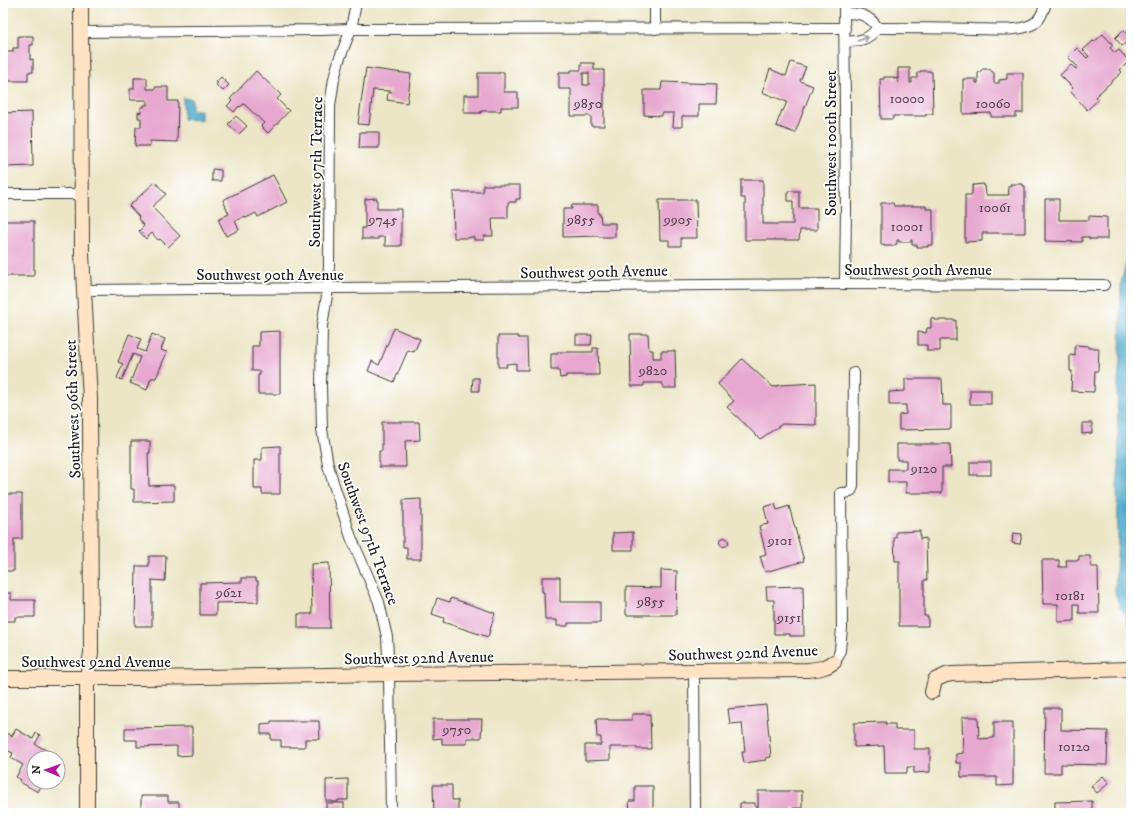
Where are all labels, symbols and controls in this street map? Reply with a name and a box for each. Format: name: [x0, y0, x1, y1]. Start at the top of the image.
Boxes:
one-way arrow: [857, 34, 869, 42]
street label: Southwest 100th Street: [821, 70, 841, 216]
house number: 10000: [889, 90, 925, 108]
house number: 9850: [573, 95, 602, 113]
house number: 10060: [976, 95, 1010, 113]
street label: Southwest 97th Terrace: [305, 96, 327, 248]
house number: 10061: [979, 199, 1011, 217]
house number: 9745: [367, 211, 398, 229]
house number: 9855: [566, 211, 595, 229]
house number: 9905: [663, 211, 692, 229]
house number: 10001: [891, 218, 923, 236]
street label: Southwest 90th Avenue: [844, 260, 992, 280]
street label: Southwest 90th Avenue: [520, 261, 668, 283]
street label: Southwest 90th Avenue: [196, 265, 344, 285]
street label: Southwest 96th Street: [61, 339, 85, 479]
house number: 9820: [638, 362, 667, 380]
street label: Southwest 97th Terrace: [333, 459, 403, 608]
house number: 9120: [910, 460, 937, 478]
house number: 9101: [767, 532, 792, 550]
house number: 9621: [215, 584, 242, 602]
house number: 10181: [1055, 587, 1085, 605]
house number: 9855: [636, 593, 665, 611]
house number: 9151: [776, 609, 801, 627]
street label: Southwest 92nd Avenue: [668, 640, 819, 666]
street label: Southwest 92nd Avenue: [344, 647, 494, 669]
street label: Southwest 92nd Avenue: [21, 652, 171, 672]
house number: 9750: [442, 721, 471, 739]
house number: 10120: [1058, 738, 1090, 756]
north arrow: [26, 750, 66, 790]
text: N: [30, 765, 44, 774]

